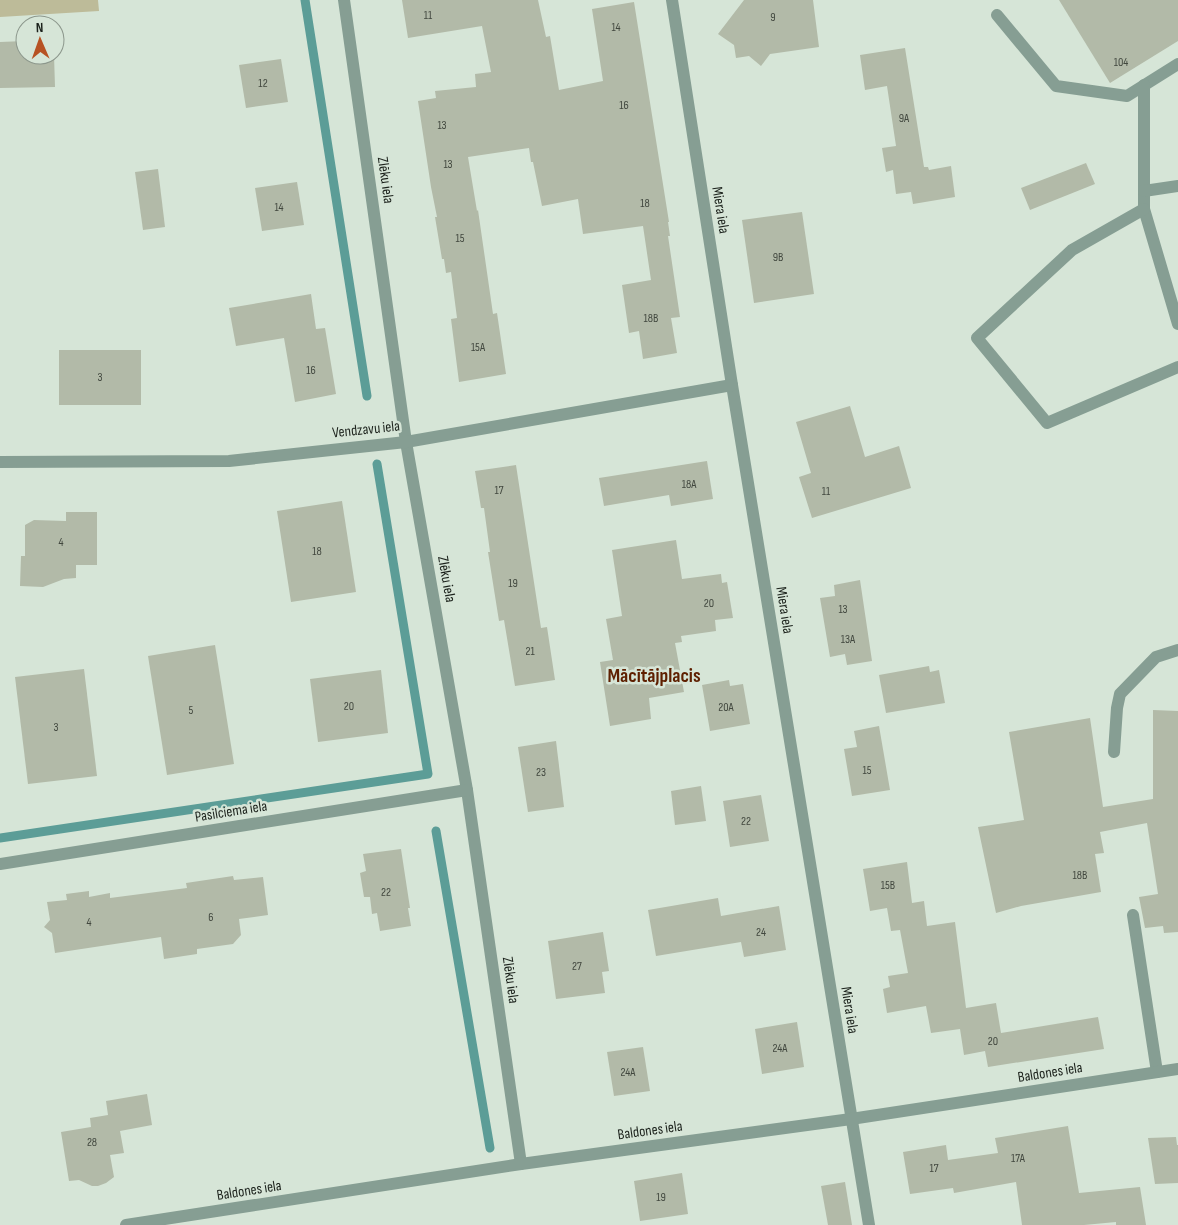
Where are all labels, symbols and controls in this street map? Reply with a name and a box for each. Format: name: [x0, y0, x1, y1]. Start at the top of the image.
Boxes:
house number: 11: [424, 8, 433, 23]
house number: 9: [770, 10, 776, 25]
north arrow: [15, 15, 65, 65]
text: N: [36, 19, 44, 36]
house number: 14: [611, 20, 621, 35]
house number: 104: [1114, 55, 1128, 70]
house number: 12: [258, 76, 268, 91]
house number: 16: [619, 98, 629, 113]
house number: 9A: [899, 111, 910, 126]
house number: 13: [437, 118, 447, 133]
street label: Zlēku iela: [373, 156, 398, 205]
house number: 13: [443, 157, 453, 172]
street label: Miera iela: [707, 185, 734, 235]
house number: 18: [640, 196, 650, 211]
house number: 14: [274, 200, 284, 215]
house number: 15: [455, 231, 465, 246]
house number: 9B: [773, 250, 783, 265]
house number: 18B: [644, 311, 658, 326]
house number: 15A: [471, 340, 486, 355]
house number: 16: [306, 363, 316, 378]
house number: 3: [97, 370, 103, 385]
street label: Vendzavu iela: [331, 416, 401, 442]
house number: 18A: [682, 477, 697, 492]
house number: 17: [495, 483, 504, 498]
house number: 11: [822, 484, 831, 499]
house number: 4: [58, 535, 64, 550]
house number: 18: [312, 544, 322, 559]
street label: Zlēku iela: [433, 554, 460, 604]
house number: 19: [508, 576, 518, 591]
street label: Miera iela: [771, 585, 798, 635]
house number: 20: [704, 596, 714, 611]
house number: 13: [838, 602, 848, 617]
house number: 13A: [841, 632, 856, 647]
house number: 21: [525, 644, 535, 659]
district label: Mācītājplacis: [607, 664, 701, 688]
house number: 20: [344, 699, 354, 714]
house number: 20A: [718, 700, 735, 715]
house number: 5: [189, 703, 194, 718]
house number: 3: [53, 720, 59, 735]
house number: 15: [862, 763, 872, 778]
house number: 23: [536, 765, 546, 780]
street label: Pasilciema iela: [194, 796, 269, 827]
house number: 22: [741, 814, 751, 829]
house number: 18B: [1073, 868, 1087, 883]
house number: 15B: [881, 878, 895, 893]
house number: 22: [381, 885, 391, 900]
house number: 6: [208, 910, 214, 925]
house number: 4: [86, 915, 92, 930]
house number: 24: [756, 925, 766, 940]
street label: Zlēku iela: [498, 956, 523, 1005]
house number: 27: [572, 959, 582, 974]
street label: Miera iela: [836, 985, 863, 1035]
house number: 20: [988, 1034, 998, 1049]
house number: 24A: [772, 1041, 788, 1056]
street label: Baldones iela: [1016, 1058, 1084, 1087]
house number: 24A: [620, 1065, 636, 1080]
street label: Baldones iela: [616, 1117, 684, 1144]
house number: 28: [87, 1135, 97, 1150]
house number: 17A: [1011, 1151, 1026, 1166]
house number: 17: [930, 1161, 939, 1176]
street label: Baldones iela: [215, 1176, 283, 1205]
house number: 19: [656, 1190, 666, 1205]

